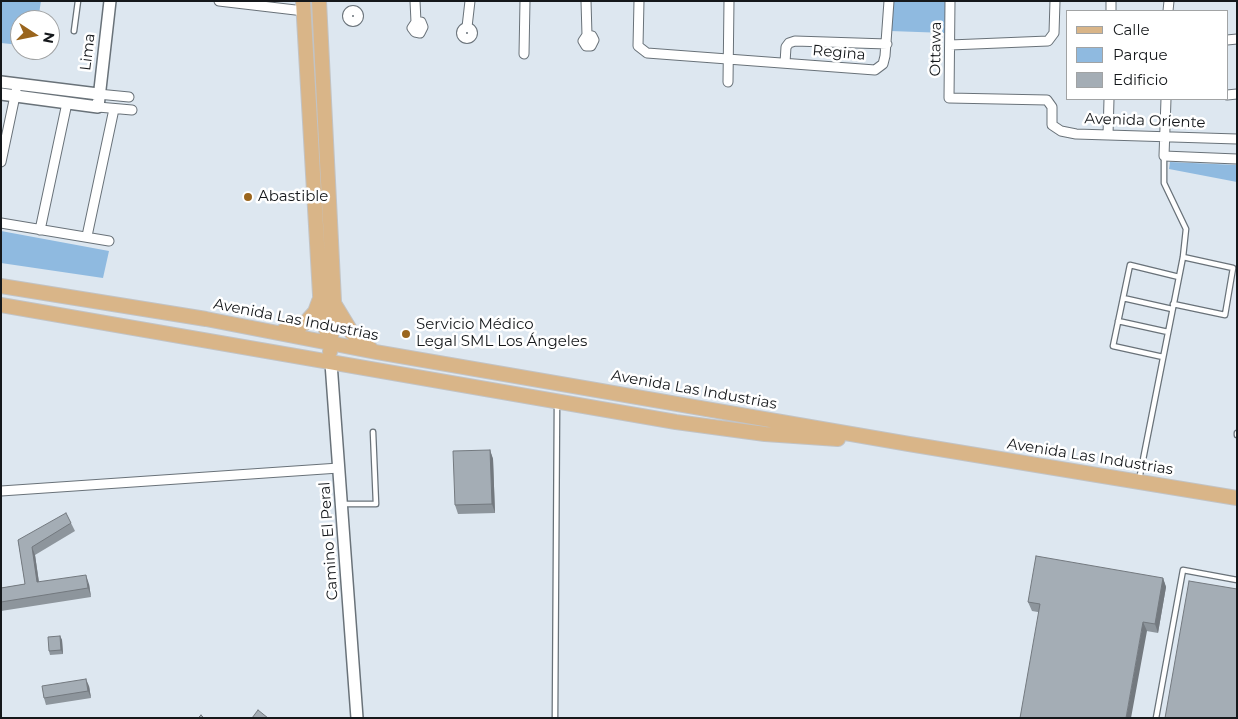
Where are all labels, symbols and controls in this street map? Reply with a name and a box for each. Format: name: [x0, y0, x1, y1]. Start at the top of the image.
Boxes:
north arrow: [10, 10, 60, 60]
legend: [1066, 10, 1228, 100]
text: Calle: [1113, 20, 1150, 39]
street label: Ottawa: [927, 21, 945, 77]
text: N: [39, 30, 59, 45]
street label: Lima: [77, 32, 99, 72]
street label: Regina: [812, 42, 866, 64]
text: Parque: [1113, 45, 1168, 64]
text: Edificio: [1113, 70, 1168, 89]
street label: Avenida Oriente: [1084, 110, 1206, 132]
place label: Abastible: [258, 188, 328, 206]
marker: Abastible: [242, 191, 254, 203]
street label: Avenida Las Industrias: [212, 295, 380, 345]
place label: Servicio Médico Legal SML Los Ángeles: [416, 316, 587, 351]
marker: Servicio Médico Legal SML Los Ángeles: [400, 328, 412, 340]
street label: Avenida Las Industrias: [610, 367, 778, 413]
street label: Avenida Las Industrias: [1006, 435, 1174, 479]
street label: Camino El Peral: [316, 481, 342, 601]

